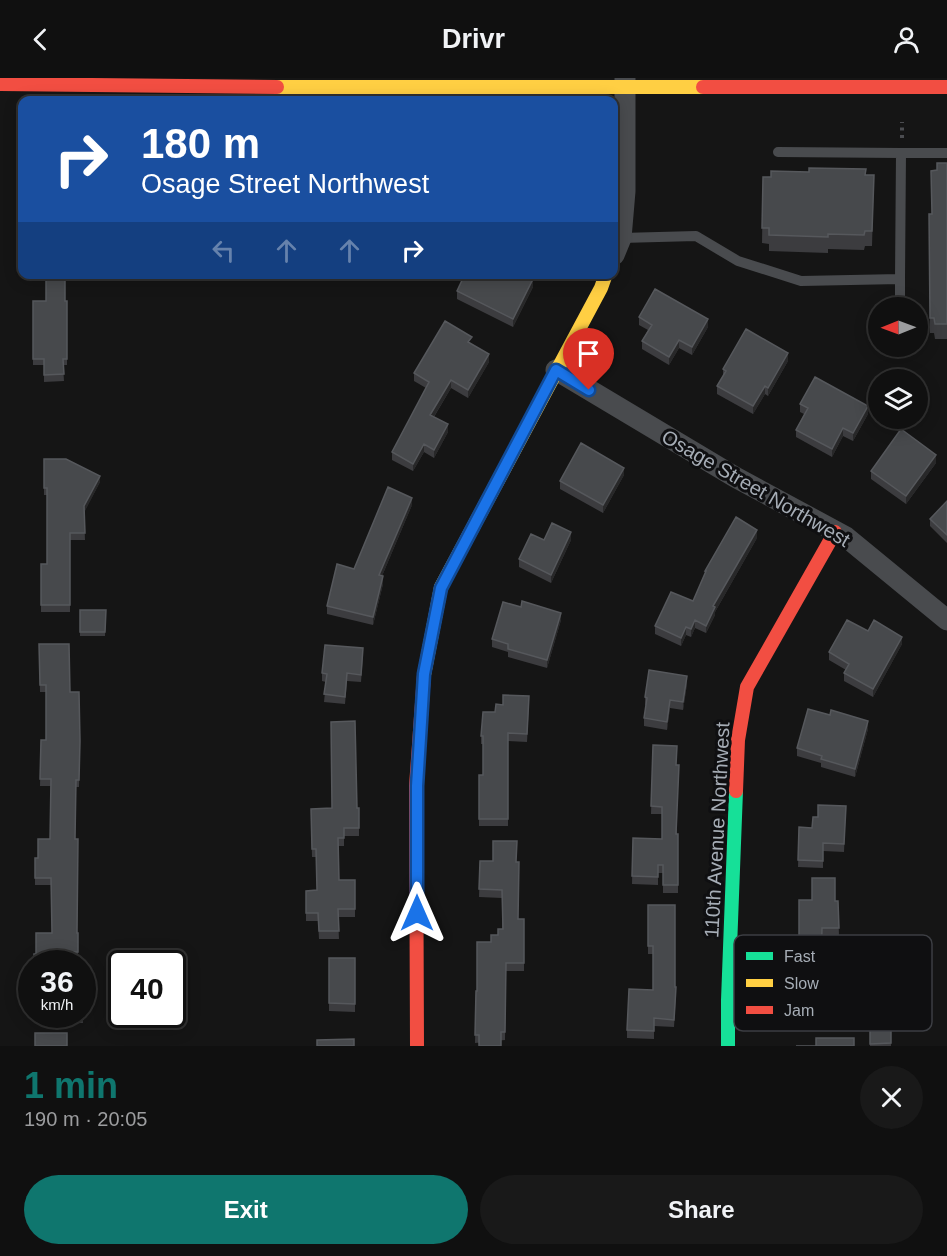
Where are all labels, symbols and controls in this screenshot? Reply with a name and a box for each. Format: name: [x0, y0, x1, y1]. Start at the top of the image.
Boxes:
icon: back: [24, 23, 57, 56]
icon: person: [890, 23, 923, 56]
text: Drivr: [442, 24, 505, 54]
icon: right: [42, 120, 120, 198]
text: 180 m: [141, 120, 260, 167]
text: Osage Street Northwest: [141, 169, 429, 199]
icon: left: [207, 234, 240, 267]
icon: ahead: [270, 234, 303, 267]
icon: ahead: [333, 234, 366, 267]
icon: right: [396, 234, 429, 267]
north arrow: [868, 297, 928, 357]
map controls: [868, 297, 928, 429]
pin: [563, 328, 614, 390]
icon: arrive: [572, 337, 605, 370]
button: layers: [868, 369, 928, 429]
street label: Osage Street Northwest: [658, 425, 854, 551]
street label: 110th Avenue Northwest: [700, 721, 734, 938]
position arrow: [385, 881, 449, 945]
legend: [734, 935, 932, 1031]
text: Fast: [784, 948, 816, 965]
speed limit sign: 40: [108, 950, 186, 1028]
text: 36: [40, 965, 74, 998]
text: Slow: [784, 975, 819, 992]
text: km/h: [41, 996, 73, 1013]
text: Jam: [784, 1002, 814, 1019]
text: 1 min: [24, 1065, 118, 1106]
button: close: [860, 1066, 923, 1129]
text: 190 m · 20:05: [24, 1108, 147, 1130]
button: Exit: [24, 1175, 468, 1244]
button: Share: [480, 1175, 923, 1244]

